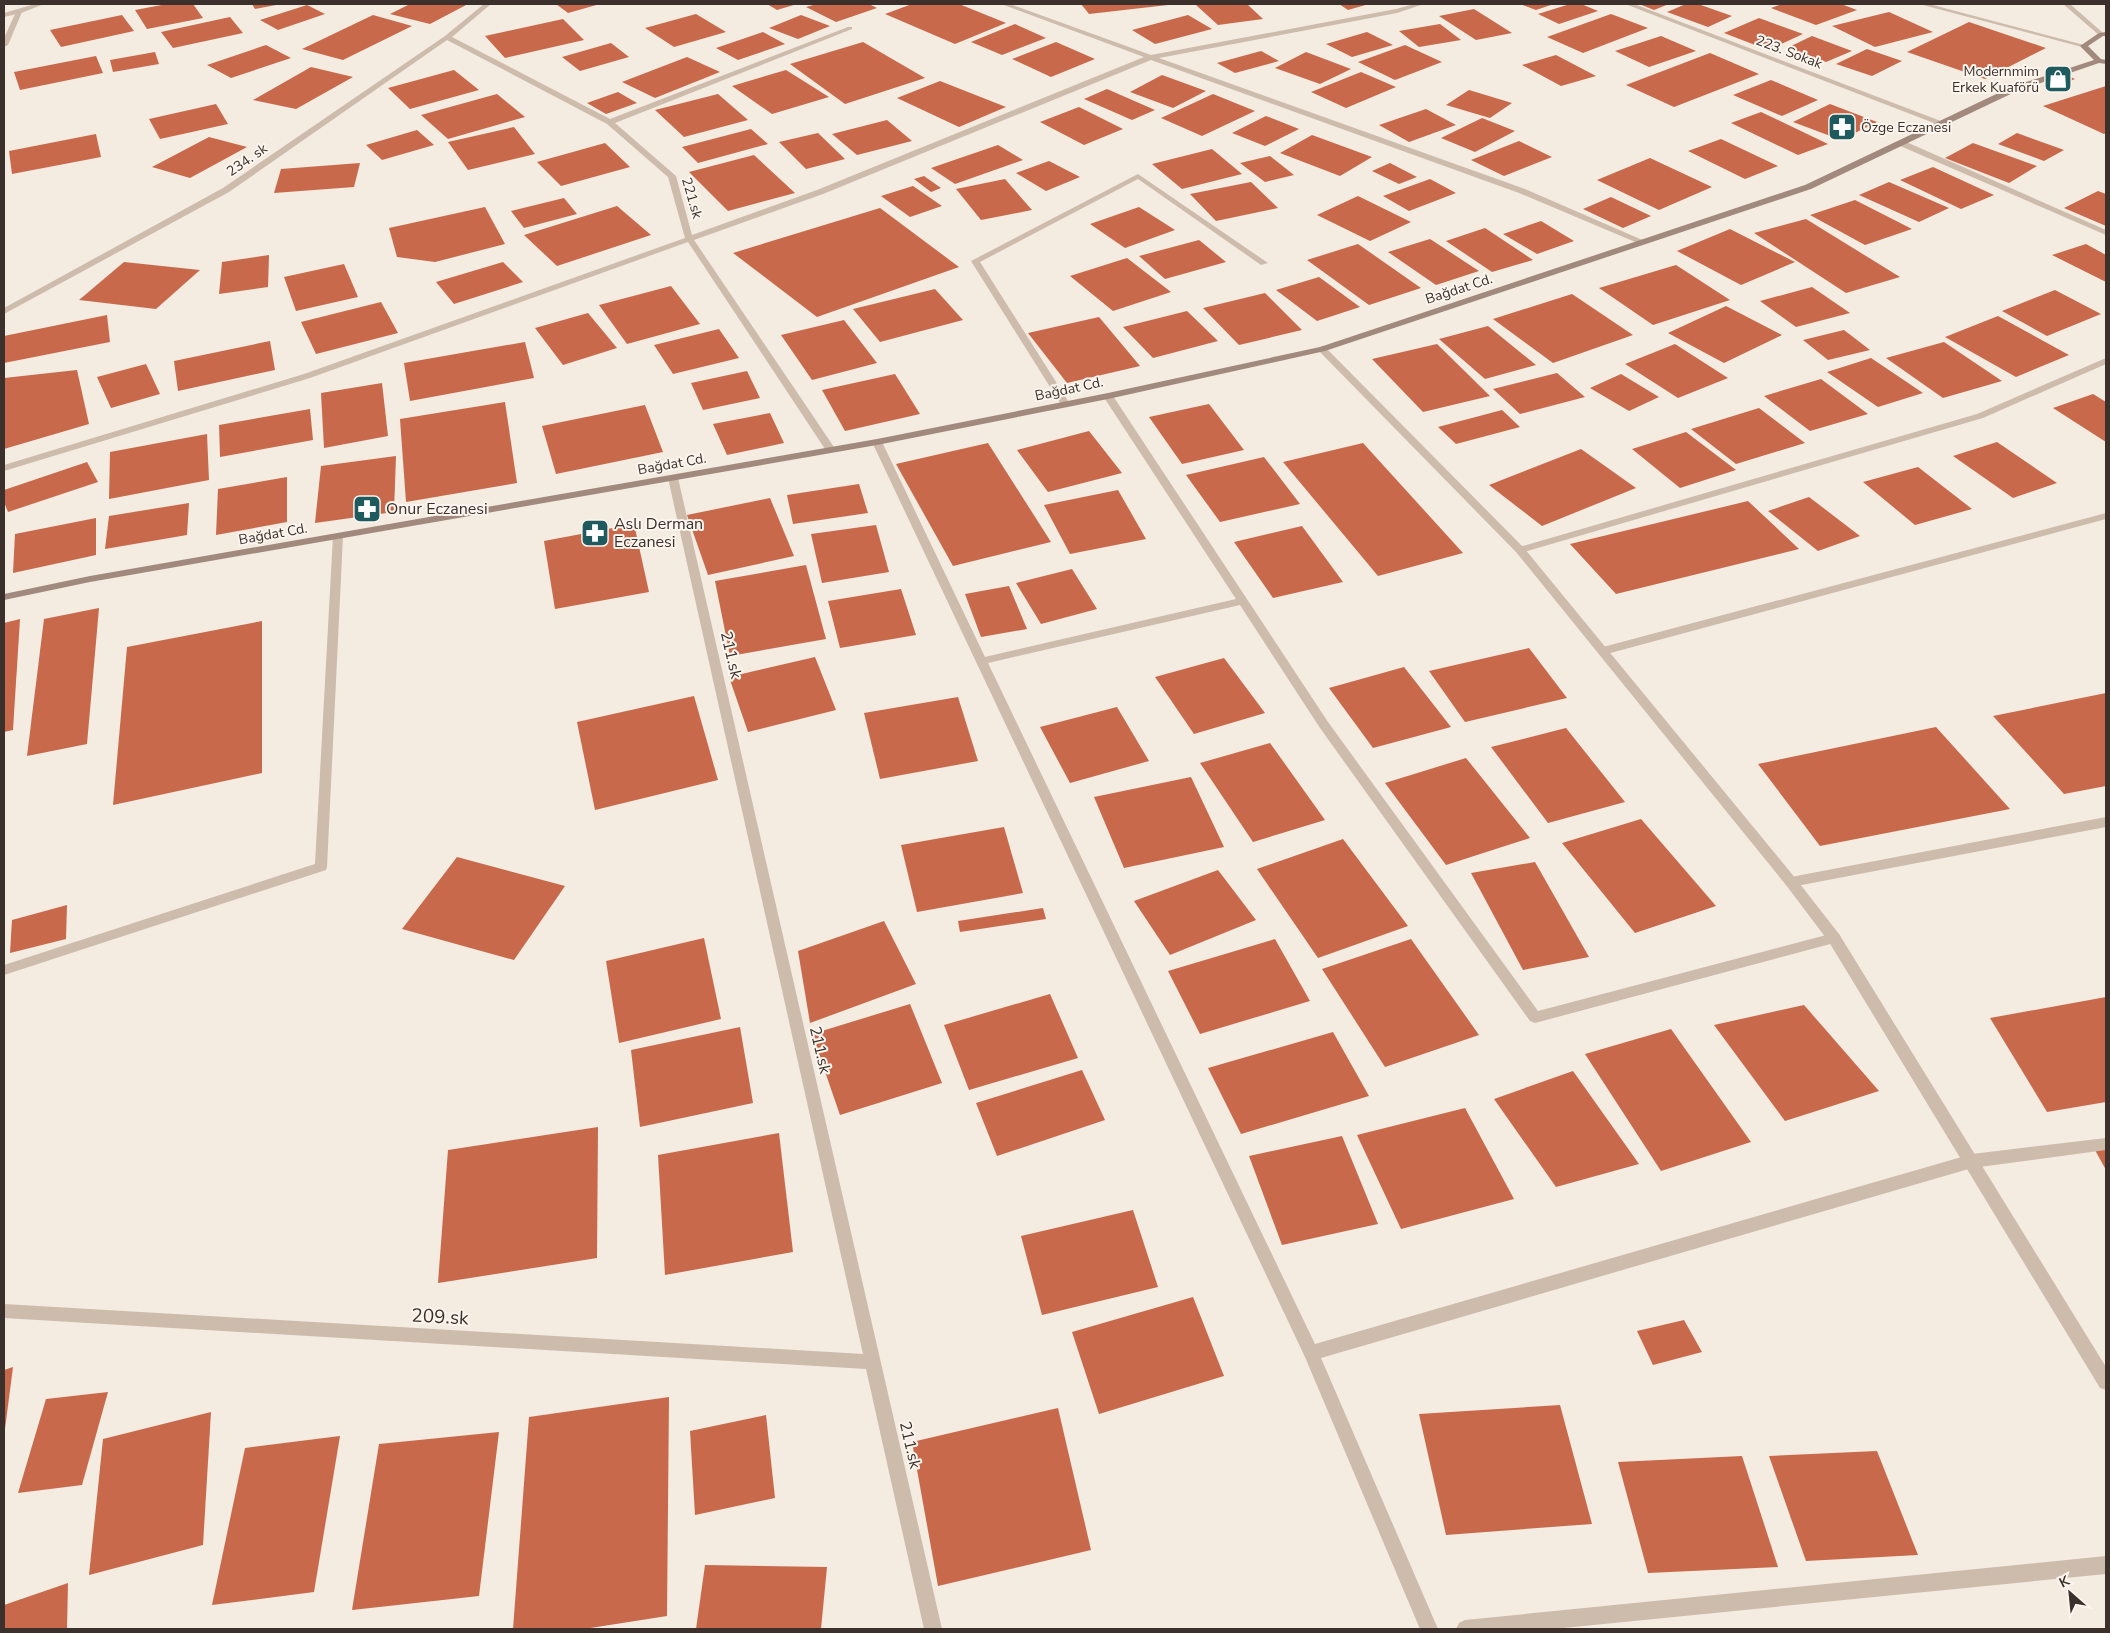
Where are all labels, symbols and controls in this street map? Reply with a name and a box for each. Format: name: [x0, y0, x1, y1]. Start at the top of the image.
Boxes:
street label: 223. Sokak: [1753, 31, 1826, 74]
place label: Modernmim Erkek Kuaförü: [1952, 62, 2039, 97]
shop icon: Modernmim Erkek Kuaförü: [2043, 64, 2073, 94]
pharmacy icon: Özge Eczanesi: [1827, 112, 1857, 142]
place label: Özge Eczanesi: [1861, 118, 1951, 137]
street label: 234. sk: [223, 139, 272, 181]
street label: 221.sk: [677, 175, 707, 222]
street label: Bağdat Cd.: [1423, 269, 1495, 309]
street label: Bağdat Cd.: [1033, 372, 1105, 406]
street label: Bağdat Cd.: [636, 449, 708, 479]
pharmacy icon: Onur Eczanesi: [352, 494, 382, 524]
place label: Onur Eczanesi: [386, 498, 488, 520]
place label: Aslı Derman Eczanesi: [614, 513, 703, 553]
pharmacy icon: Aslı Derman Eczanesi: [580, 518, 610, 548]
street label: Bağdat Cd.: [237, 519, 309, 549]
street label: 211.sk: [715, 629, 747, 682]
street label: 211.sk: [804, 1024, 836, 1077]
street label: 209.sk: [411, 1303, 470, 1332]
street label: 211.sk: [894, 1419, 926, 1472]
north arrow: [2045, 1568, 2095, 1618]
text: K: [2056, 1571, 2073, 1592]

